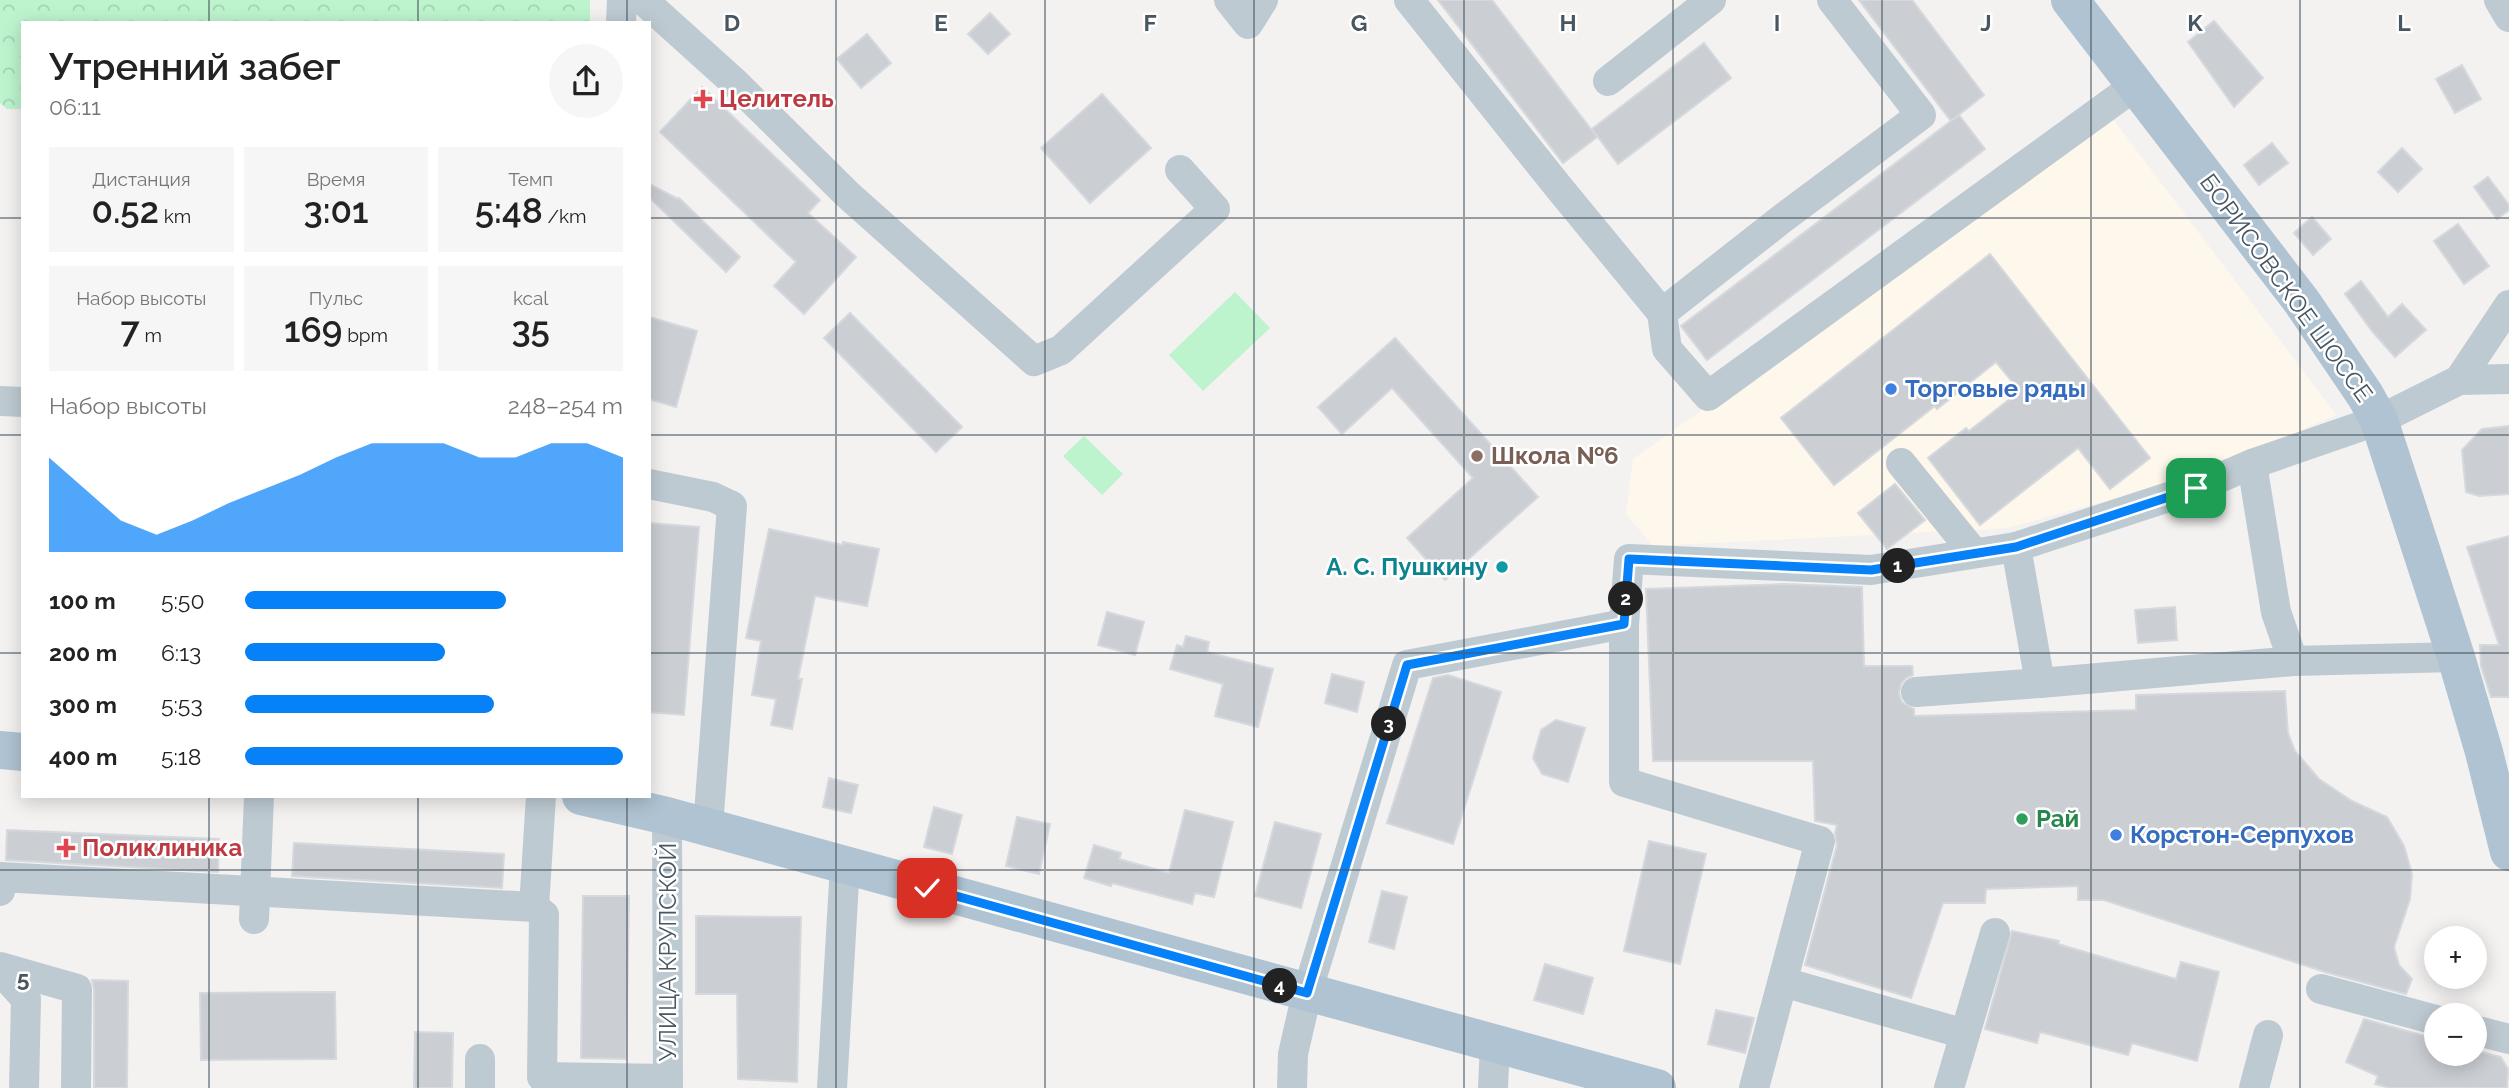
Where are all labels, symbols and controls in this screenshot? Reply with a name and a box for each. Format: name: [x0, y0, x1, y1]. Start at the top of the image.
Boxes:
text: D: [724, 9, 740, 36]
text: E: [934, 9, 948, 36]
text: F: [1143, 9, 1157, 36]
text: G: [1351, 9, 1367, 36]
text: H: [1559, 9, 1577, 36]
text: I: [1774, 9, 1780, 36]
text: J: [1980, 9, 1992, 36]
text: K: [2187, 9, 2203, 36]
text: L: [2397, 9, 2411, 36]
text: Утренний забег: [49, 44, 341, 89]
button: share: [549, 44, 623, 118]
place label: Целитель: [719, 84, 834, 113]
marker: Целитель: [693, 89, 713, 109]
text: 06:11: [49, 93, 101, 120]
text: Дистанция: [92, 168, 191, 190]
text: Время: [307, 168, 365, 190]
text: Темп: [508, 168, 553, 190]
street label: БОРИСОВСКОЕ ШОССЕ: [2194, 168, 2379, 407]
text: 0.52: [91, 190, 159, 231]
text: 3:01: [303, 190, 368, 231]
text: 5:48: [475, 190, 543, 231]
text: km: [159, 205, 191, 227]
text: /km: [543, 205, 587, 227]
text: Набор высоты: [76, 287, 207, 309]
text: Пульс: [309, 287, 363, 309]
text: kcal: [513, 287, 548, 309]
text: 7: [121, 309, 140, 350]
text: 169: [284, 309, 342, 350]
text: 35: [511, 309, 550, 350]
text: m: [140, 324, 162, 346]
text: bpm: [342, 324, 388, 346]
place label: Торговые ряды: [1905, 374, 2086, 403]
marker: Торговые ряды: [1883, 381, 1899, 397]
text: Набор высоты: [49, 392, 207, 419]
text: 248–254 m: [508, 392, 623, 419]
place label: Школа №6: [1491, 441, 1619, 470]
marker: Школа №6: [1469, 448, 1485, 464]
pin: [2166, 458, 2226, 518]
icon: arrive: [2177, 469, 2215, 507]
pin: 1: [1881, 548, 1916, 584]
place label: А. С. Пушкину: [1326, 552, 1488, 581]
text: 1: [1893, 554, 1902, 576]
marker: А. С. Пушкину: [1494, 559, 1510, 575]
pin: 2: [1608, 582, 1644, 616]
text: 100 m: [49, 587, 116, 614]
text: 5:50: [161, 587, 204, 614]
text: 2: [1620, 587, 1631, 609]
text: 200 m: [49, 639, 117, 666]
text: 6:13: [161, 639, 201, 666]
text: 300 m: [49, 691, 117, 718]
text: 5:53: [161, 691, 203, 718]
pin: 3: [1372, 706, 1406, 742]
text: 3: [1383, 712, 1394, 734]
text: 400 m: [49, 743, 117, 770]
text: 5:18: [161, 743, 201, 770]
place label: Рай: [2036, 804, 2079, 833]
marker: Рай: [2014, 811, 2030, 827]
place label: Корстон-Серпухов: [2130, 820, 2354, 849]
marker: Корстон-Серпухов: [2108, 827, 2124, 843]
place label: Поликлиника: [82, 833, 242, 862]
marker: Поликлиника: [56, 838, 76, 858]
street label: УЛИЦА КРУПСКОЙ: [653, 843, 682, 1061]
pin: [897, 858, 957, 918]
icon: check: [908, 869, 946, 907]
map controls: [2424, 926, 2487, 1066]
button: +: [2424, 926, 2487, 989]
text: 5: [17, 965, 30, 992]
pin: 4: [1262, 968, 1298, 1004]
text: 4: [1274, 974, 1285, 996]
button: −: [2424, 1003, 2487, 1066]

